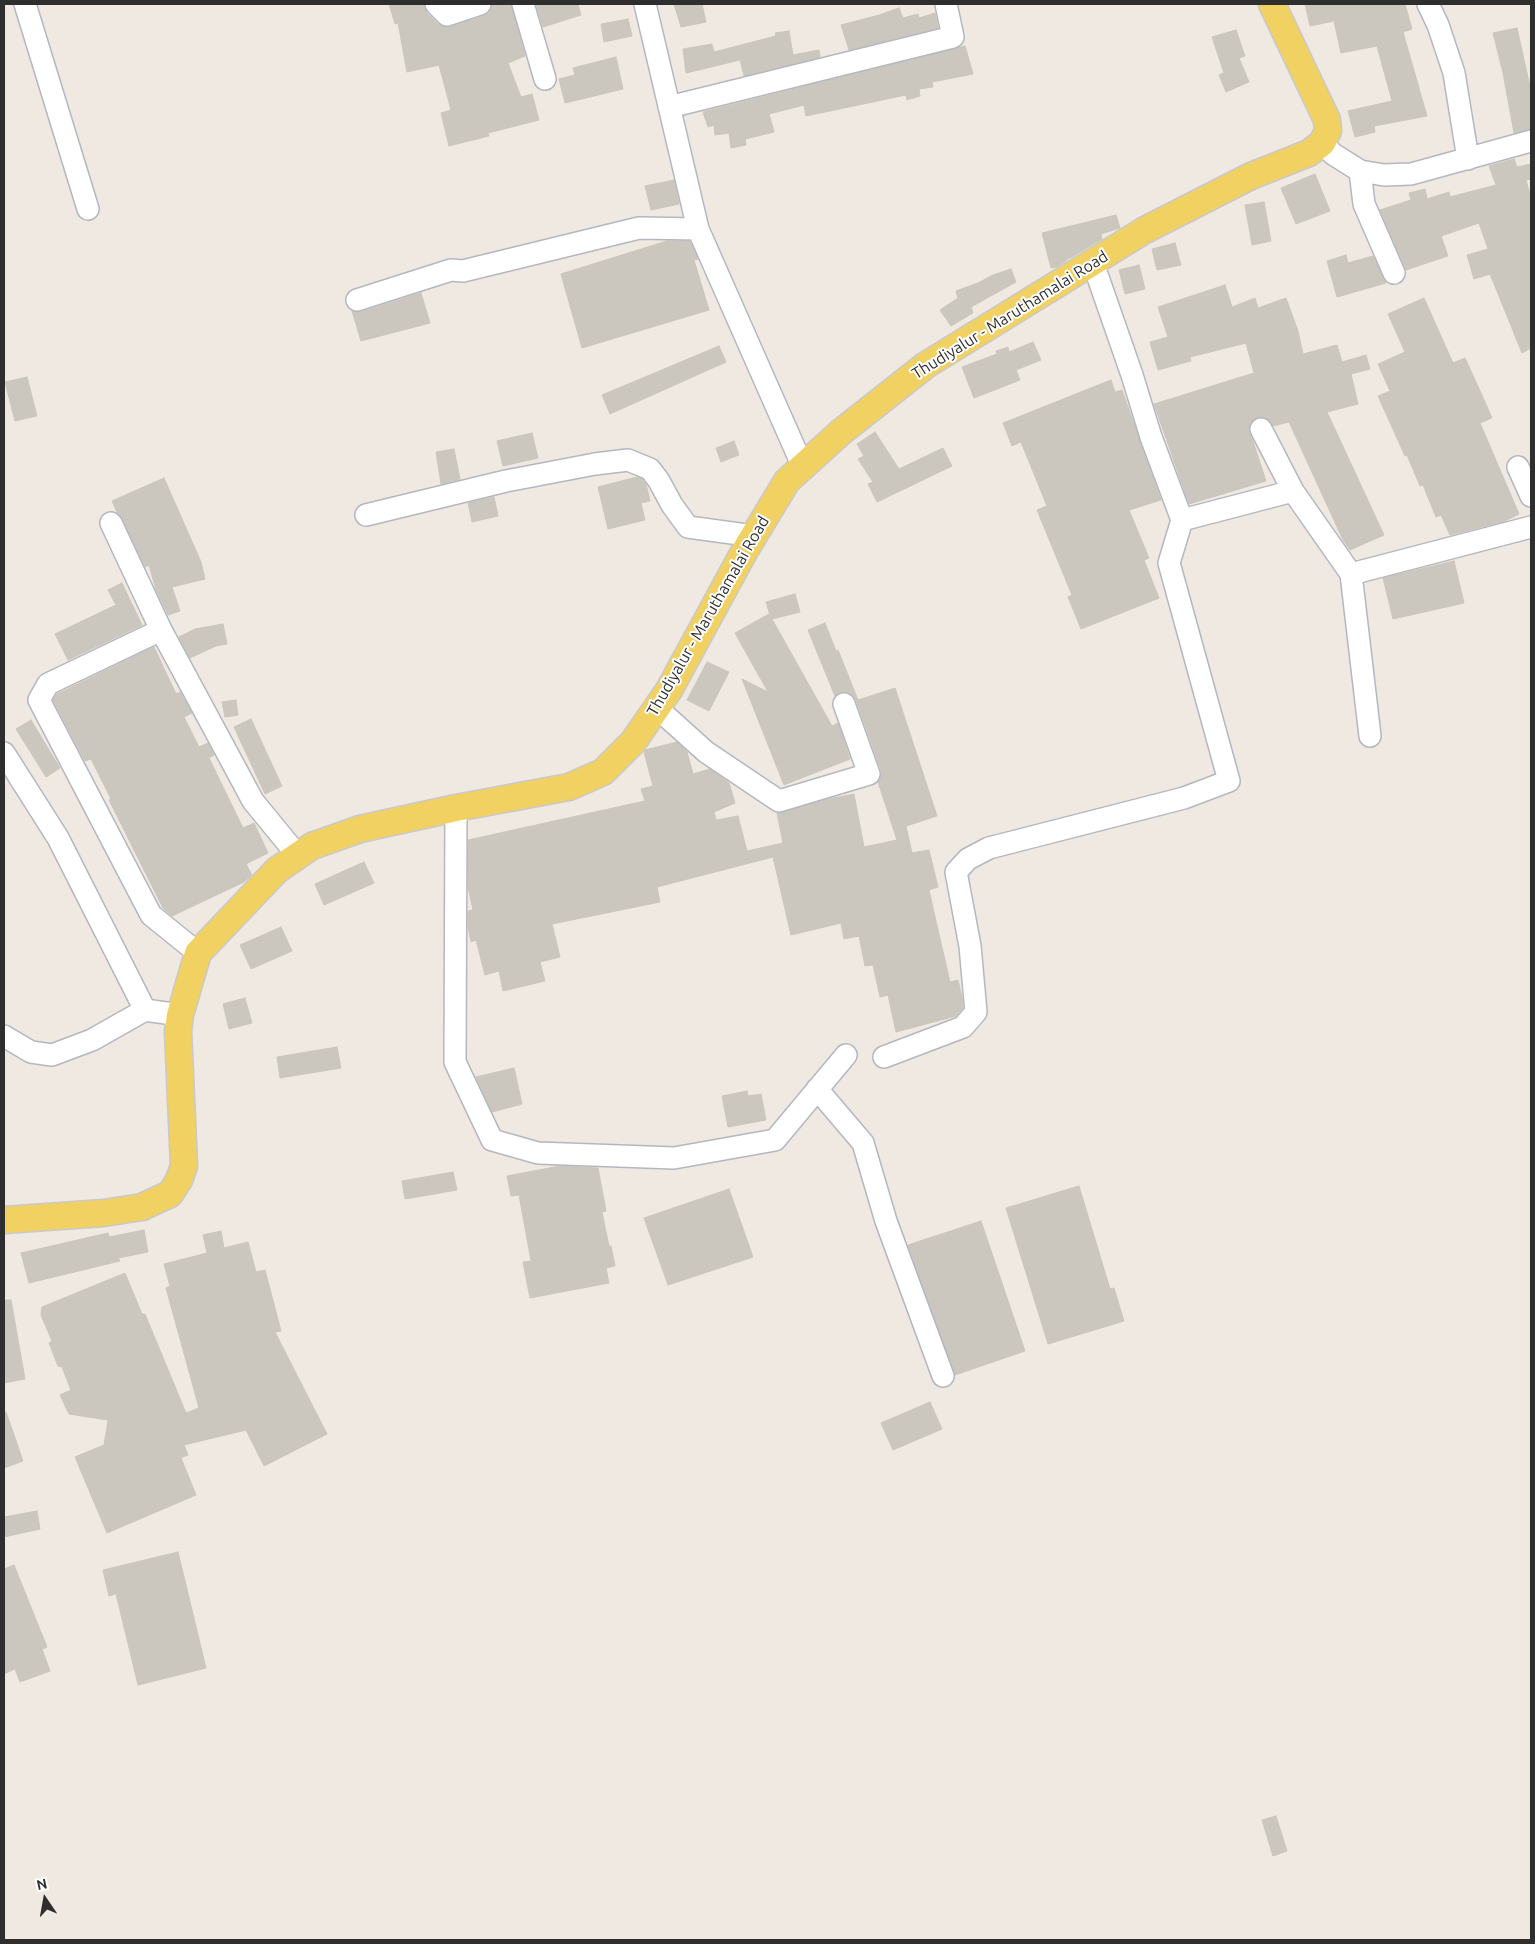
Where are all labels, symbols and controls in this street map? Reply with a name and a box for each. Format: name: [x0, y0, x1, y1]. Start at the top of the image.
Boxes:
street label: Thudiyalur - Maruthamalai Road: [908, 247, 1112, 383]
street label: Thudiyalur - Maruthamalai Road: [643, 513, 773, 719]
north arrow: [20, 1874, 70, 1924]
text: N: [35, 1875, 49, 1893]

